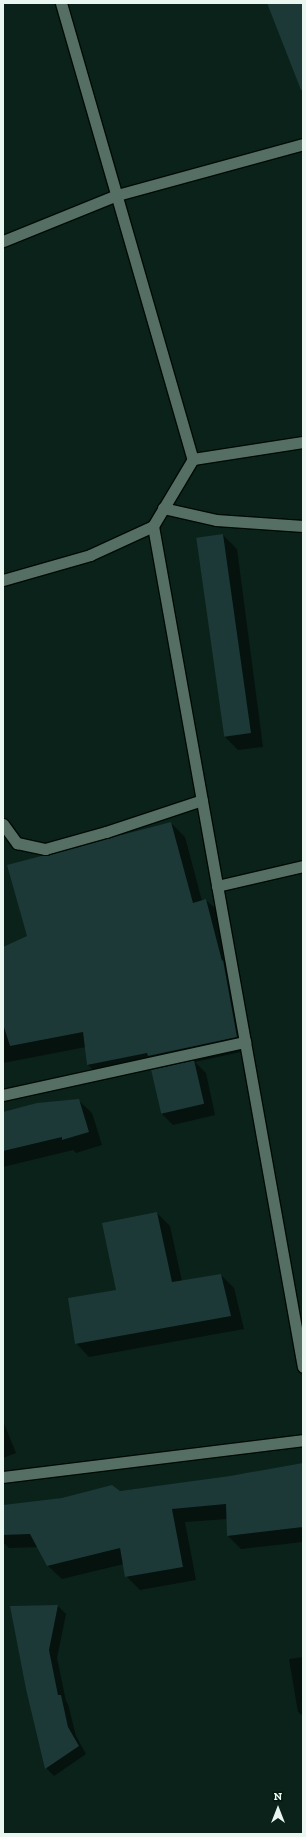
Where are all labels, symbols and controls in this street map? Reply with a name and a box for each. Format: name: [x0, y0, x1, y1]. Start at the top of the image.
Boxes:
north arrow: [258, 1789, 298, 1829]
text: N: [274, 1790, 282, 1803]

